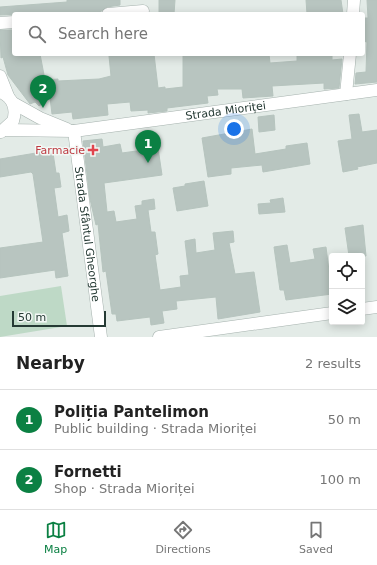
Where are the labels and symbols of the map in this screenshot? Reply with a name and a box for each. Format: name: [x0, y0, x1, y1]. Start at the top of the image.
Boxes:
pin: 2: [30, 75, 56, 108]
street label: Strada Mioriței: [185, 99, 267, 123]
your location: [224, 119, 244, 139]
pin: 1: [135, 130, 161, 163]
place label: Farmacie: [35, 144, 85, 157]
marker: Farmacie: [88, 145, 98, 155]
street label: Strada Sfântul Gheorghe: [72, 166, 102, 303]
scale bar: [12, 309, 106, 328]

